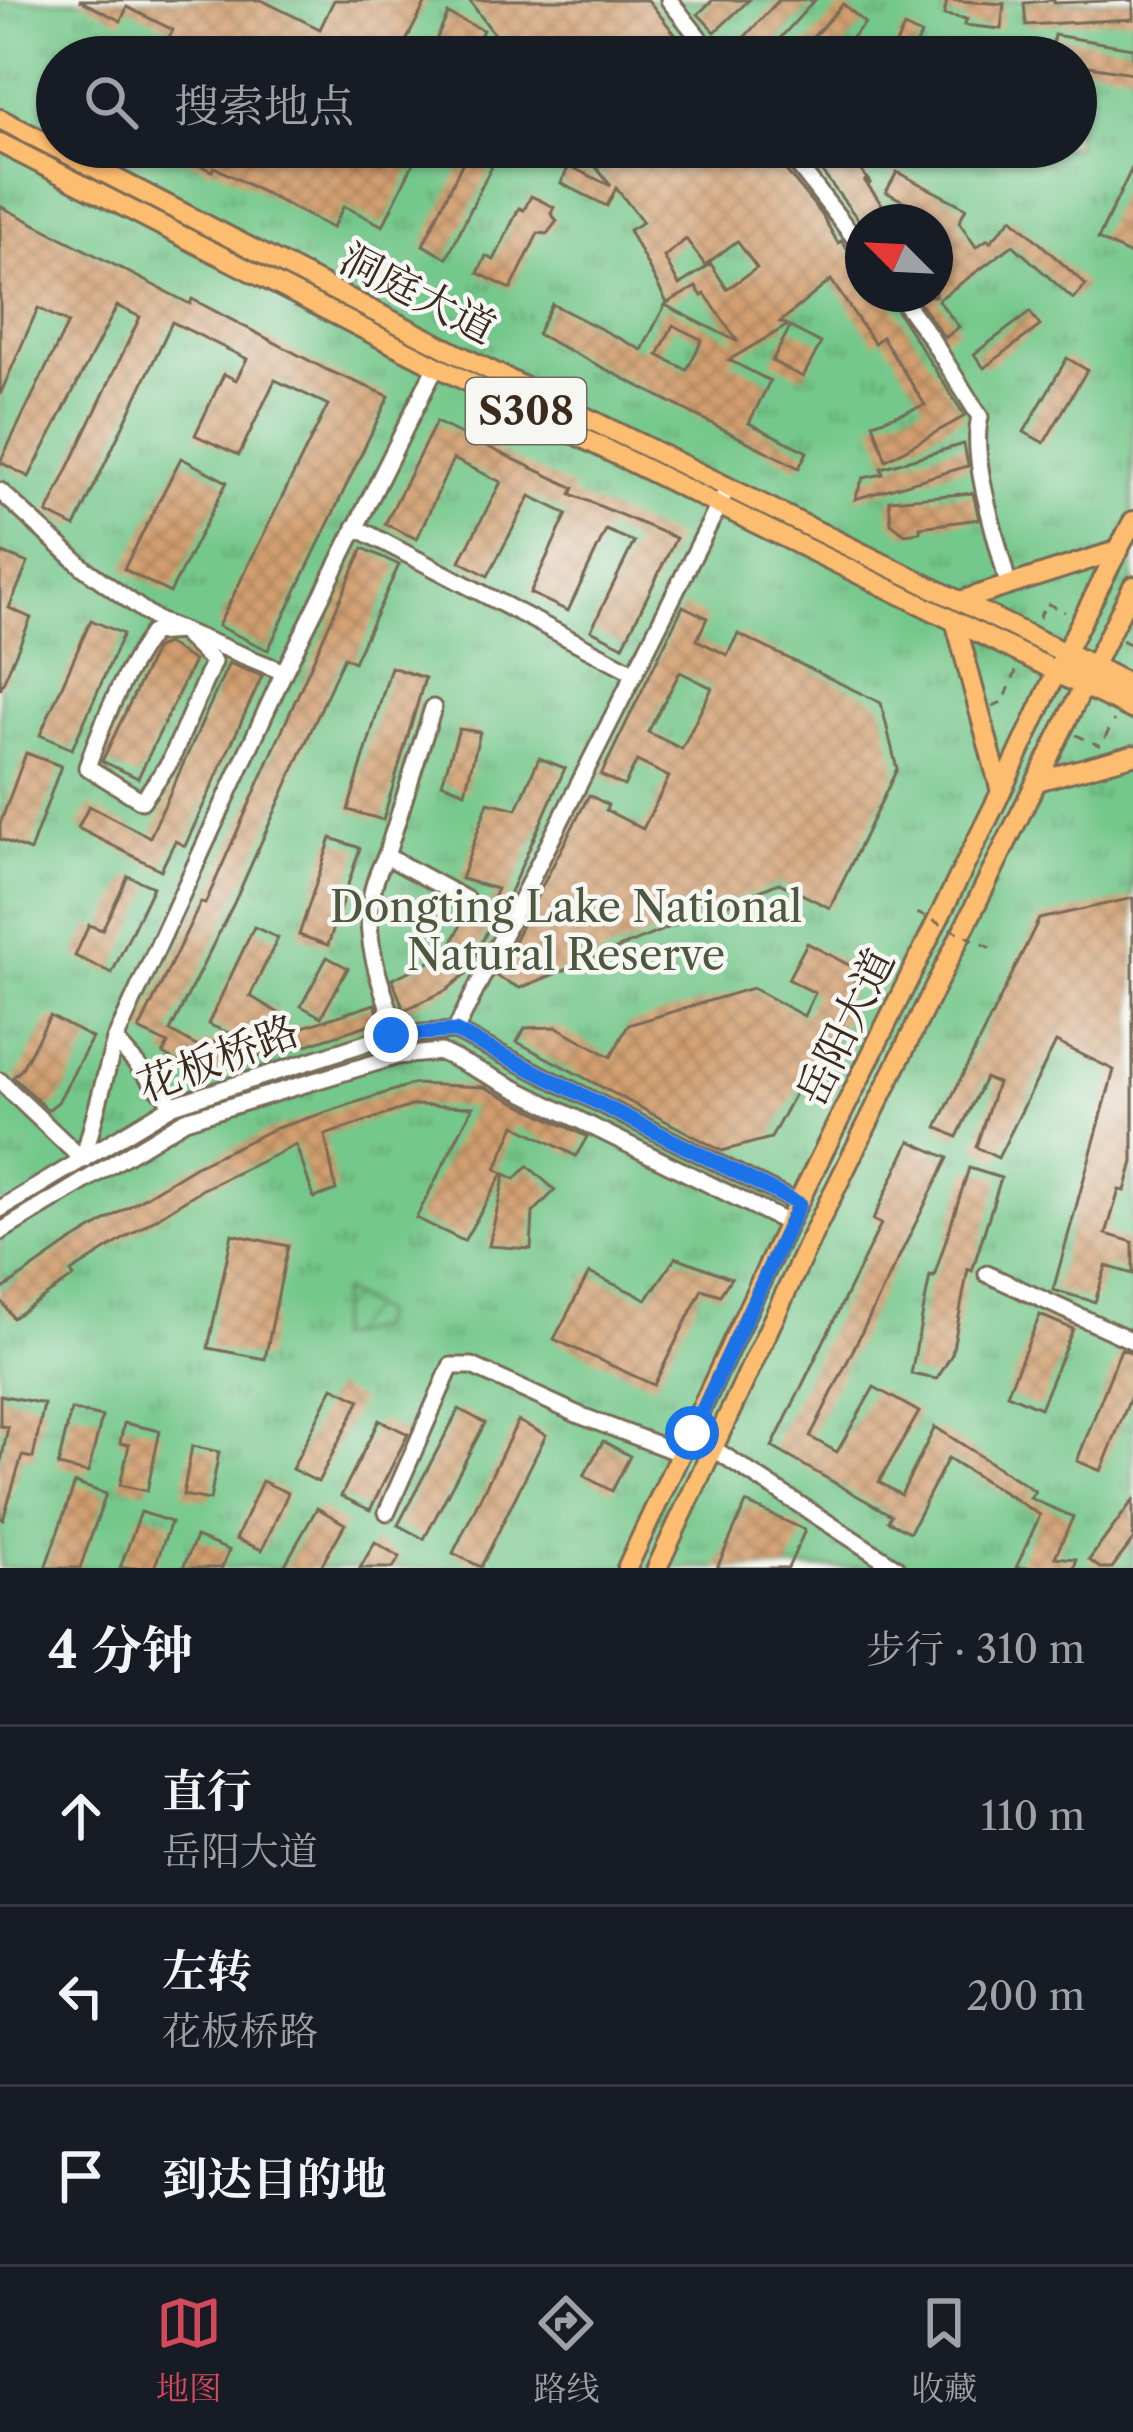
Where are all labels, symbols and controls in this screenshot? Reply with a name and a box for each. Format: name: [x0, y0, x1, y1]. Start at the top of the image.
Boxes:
search box: [36, 36, 1097, 168]
icon: search: [78, 69, 144, 135]
text: 搜索地点: [174, 78, 354, 134]
north arrow: [845, 204, 953, 312]
street label: 洞庭大道: [331, 232, 505, 354]
road number: S308: [466, 378, 586, 444]
park label: Dongting Lake National Natural Reserve: [330, 881, 802, 981]
street label: 岳阳大道: [785, 940, 905, 1114]
street label: 花板桥路: [130, 1004, 306, 1112]
route end: [364, 1008, 418, 1062]
route start: [665, 1406, 719, 1460]
text: 4 分钟: [48, 1619, 193, 1681]
text: 步行 · 310 m: [866, 1625, 1085, 1673]
text: 直行: [162, 1763, 252, 1819]
icon: ahead: [48, 1783, 114, 1849]
text: 110 m: [981, 1792, 1085, 1840]
text: 岳阳大道: [162, 1827, 318, 1875]
text: 左转: [162, 1943, 252, 1999]
icon: left: [48, 1963, 114, 2029]
text: 200 m: [966, 1972, 1085, 2020]
text: 花板桥路: [162, 2007, 318, 2055]
icon: arrive: [48, 2143, 114, 2209]
text: 到达目的地: [162, 2151, 387, 2207]
tab: 地图: [156, 2290, 222, 2409]
tab: 路线: [533, 2290, 599, 2409]
tab: 收藏: [911, 2290, 977, 2409]

